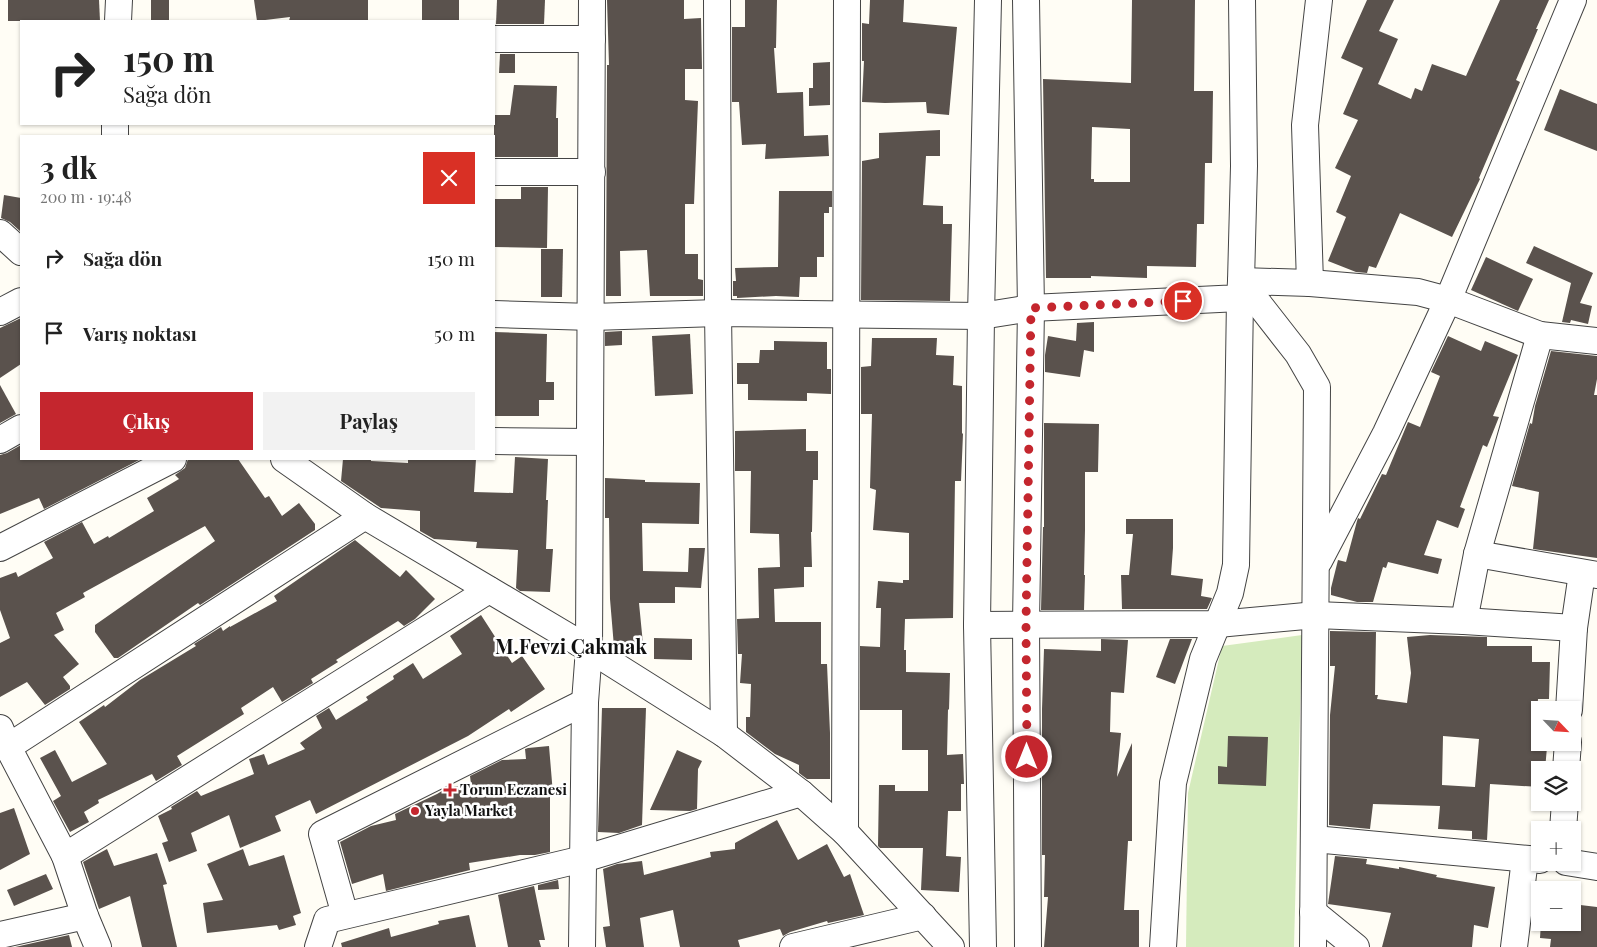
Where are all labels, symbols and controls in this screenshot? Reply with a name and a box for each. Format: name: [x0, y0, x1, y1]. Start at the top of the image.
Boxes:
text: 150 m: [123, 34, 214, 81]
icon: right: [40, 40, 105, 105]
text: Sağa dön: [123, 79, 211, 109]
text: 3 dk: [40, 147, 97, 187]
button: close: [423, 152, 475, 204]
text: 200 m · 19:48: [40, 186, 132, 207]
icon: right: [40, 244, 68, 272]
text: Sağa dön: [83, 245, 162, 271]
text: 150 m: [427, 245, 475, 271]
pin: [1162, 280, 1204, 322]
icon: arrive: [1169, 287, 1197, 315]
icon: arrive: [40, 319, 68, 347]
text: Varış noktası: [83, 320, 197, 346]
text: 50 m: [434, 320, 475, 346]
button: Çıkış: [40, 392, 253, 450]
button: Paylaş: [263, 392, 475, 450]
district label: M.Fevzi Çakmak: [495, 632, 647, 659]
north arrow: [1531, 701, 1581, 751]
map controls: [1531, 701, 1581, 931]
position arrow: [1000, 730, 1052, 782]
button: layers: [1531, 761, 1581, 811]
place label: Torun Eczanesi: [460, 779, 567, 799]
marker: Torun Eczanesi: [444, 784, 456, 796]
place label: Yayla Market: [424, 800, 514, 820]
marker: Yayla Market: [409, 805, 421, 817]
button: +: [1531, 821, 1581, 871]
button: −: [1531, 881, 1581, 931]

